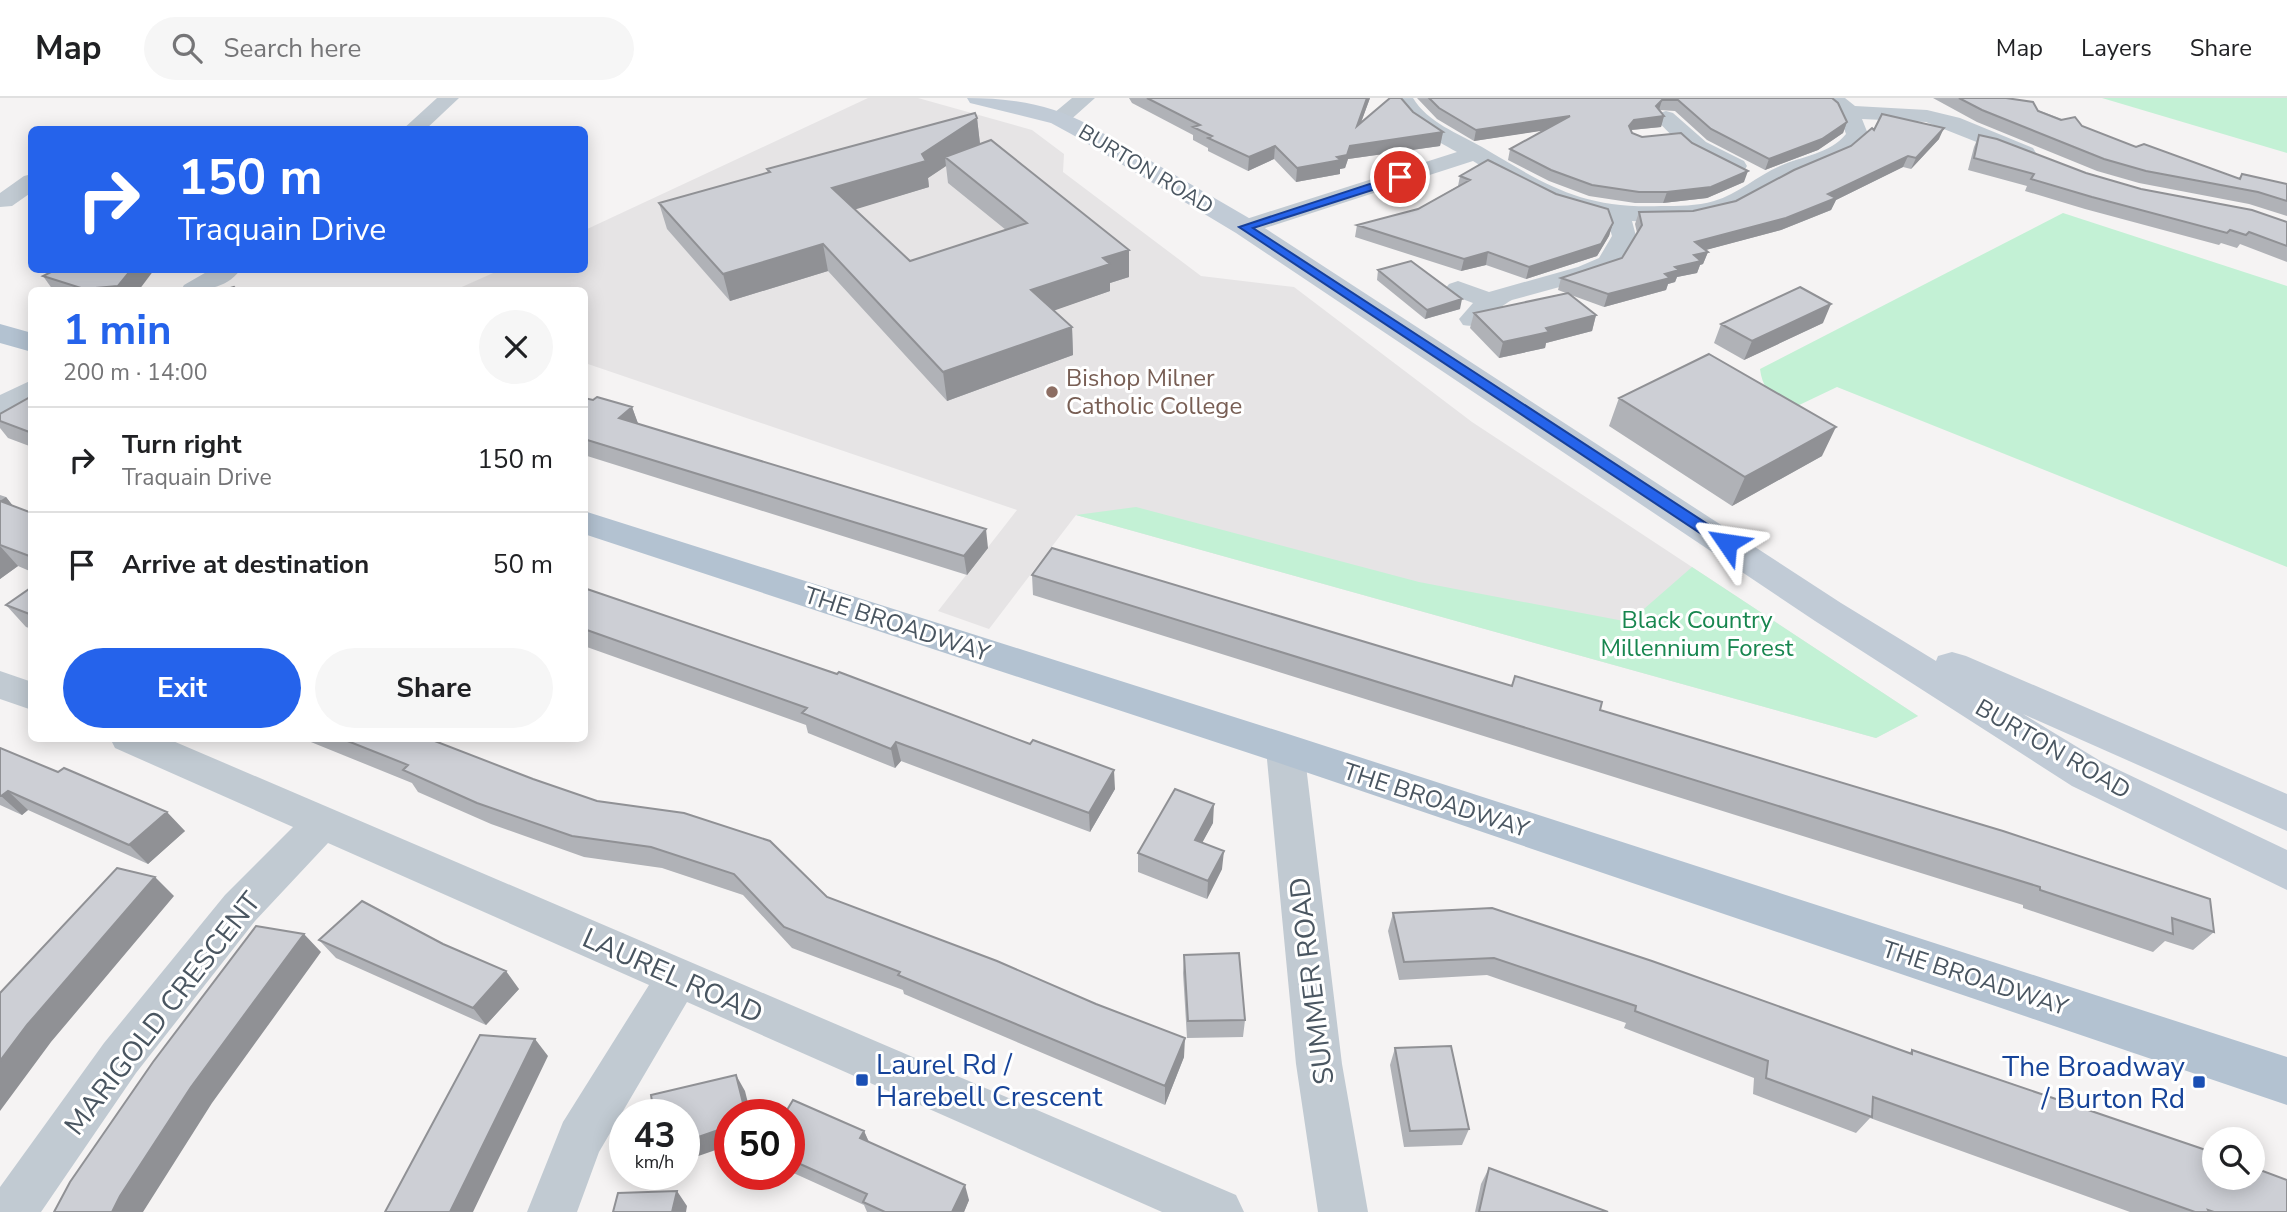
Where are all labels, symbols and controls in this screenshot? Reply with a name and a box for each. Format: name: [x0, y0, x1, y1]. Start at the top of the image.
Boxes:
search box: [144, 17, 634, 80]
text: Map: [35, 26, 102, 71]
icon: search: [168, 29, 206, 67]
text: Search here: [224, 31, 361, 66]
text: Map: [1996, 32, 2043, 64]
text: Layers: [2081, 32, 2152, 64]
text: Share: [2190, 32, 2252, 64]
street label: BURTON ROAD: [1073, 118, 1219, 220]
text: 150 m: [178, 144, 322, 211]
pin: [1370, 147, 1430, 207]
icon: right: [63, 154, 154, 245]
icon: arrive: [1381, 158, 1419, 196]
text: Traquain Drive: [178, 208, 386, 251]
text: 1 min: [63, 302, 172, 359]
button: close: [479, 310, 553, 384]
text: 200 m · 14:00: [63, 357, 208, 388]
place label: Bishop Milner Catholic College: [1066, 362, 1242, 422]
marker: Bishop Milner Catholic College: [1044, 384, 1060, 400]
text: Turn right: [122, 427, 241, 462]
icon: right: [63, 441, 101, 479]
text: 150 m: [477, 442, 553, 477]
text: Traquain Drive: [122, 462, 272, 493]
position arrow: [1690, 506, 1764, 580]
icon: arrive: [63, 546, 101, 584]
text: Arrive at destination: [122, 547, 369, 582]
text: 50 m: [493, 547, 553, 582]
street label: THE BROADWAY: [800, 579, 995, 669]
park label: Black Country Millennium Forest: [1600, 604, 1794, 664]
button: Exit: [63, 648, 301, 728]
button: Share: [315, 648, 553, 728]
street label: BURTON ROAD: [1970, 692, 2136, 806]
street label: THE BROADWAY: [1339, 755, 1534, 845]
street label: SUMMER ROAD: [1280, 875, 1344, 1087]
street label: MARIGOLD CRESCENT: [56, 884, 270, 1143]
street label: LAUREL ROAD: [576, 919, 769, 1033]
street label: THE BROADWAY: [1878, 933, 2073, 1023]
place label: Laurel Rd / Harebell Crescent: [876, 1046, 1102, 1116]
place label: The Broadway / Burton Rd: [2002, 1048, 2186, 1118]
marker: Laurel Rd / Harebell Crescent: [854, 1072, 870, 1088]
marker: The Broadway / Burton Rd: [2191, 1074, 2207, 1090]
speed limit sign: 50: [714, 1099, 805, 1190]
text: 43: [633, 1112, 676, 1159]
map controls: [2202, 1127, 2265, 1190]
button: search: [2202, 1127, 2265, 1190]
text: km/h: [635, 1150, 674, 1174]

